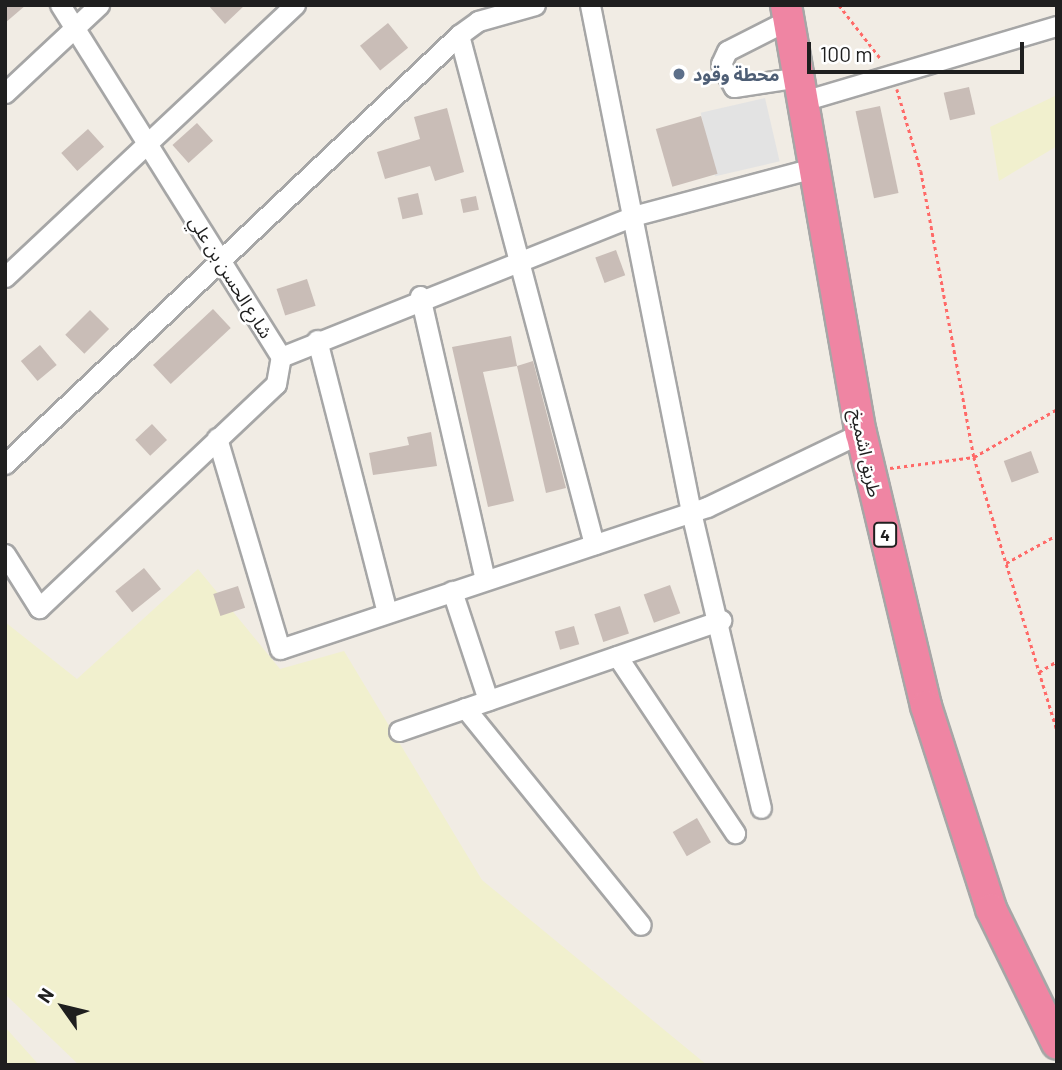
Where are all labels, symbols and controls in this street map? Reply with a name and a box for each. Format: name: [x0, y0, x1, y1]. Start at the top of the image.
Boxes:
scale bar: [810, 28, 1027, 72]
text: 100 m: [820, 41, 873, 66]
place label: محطة وقود: [693, 63, 779, 85]
marker: محطة وقود: [671, 66, 687, 82]
street label: شارع الحسن بن علي: [185, 212, 277, 342]
street label: طريق اشميخ: [846, 407, 886, 499]
road number: 4: [873, 522, 897, 548]
north arrow: [28, 972, 98, 1042]
text: N: [32, 983, 58, 1007]

